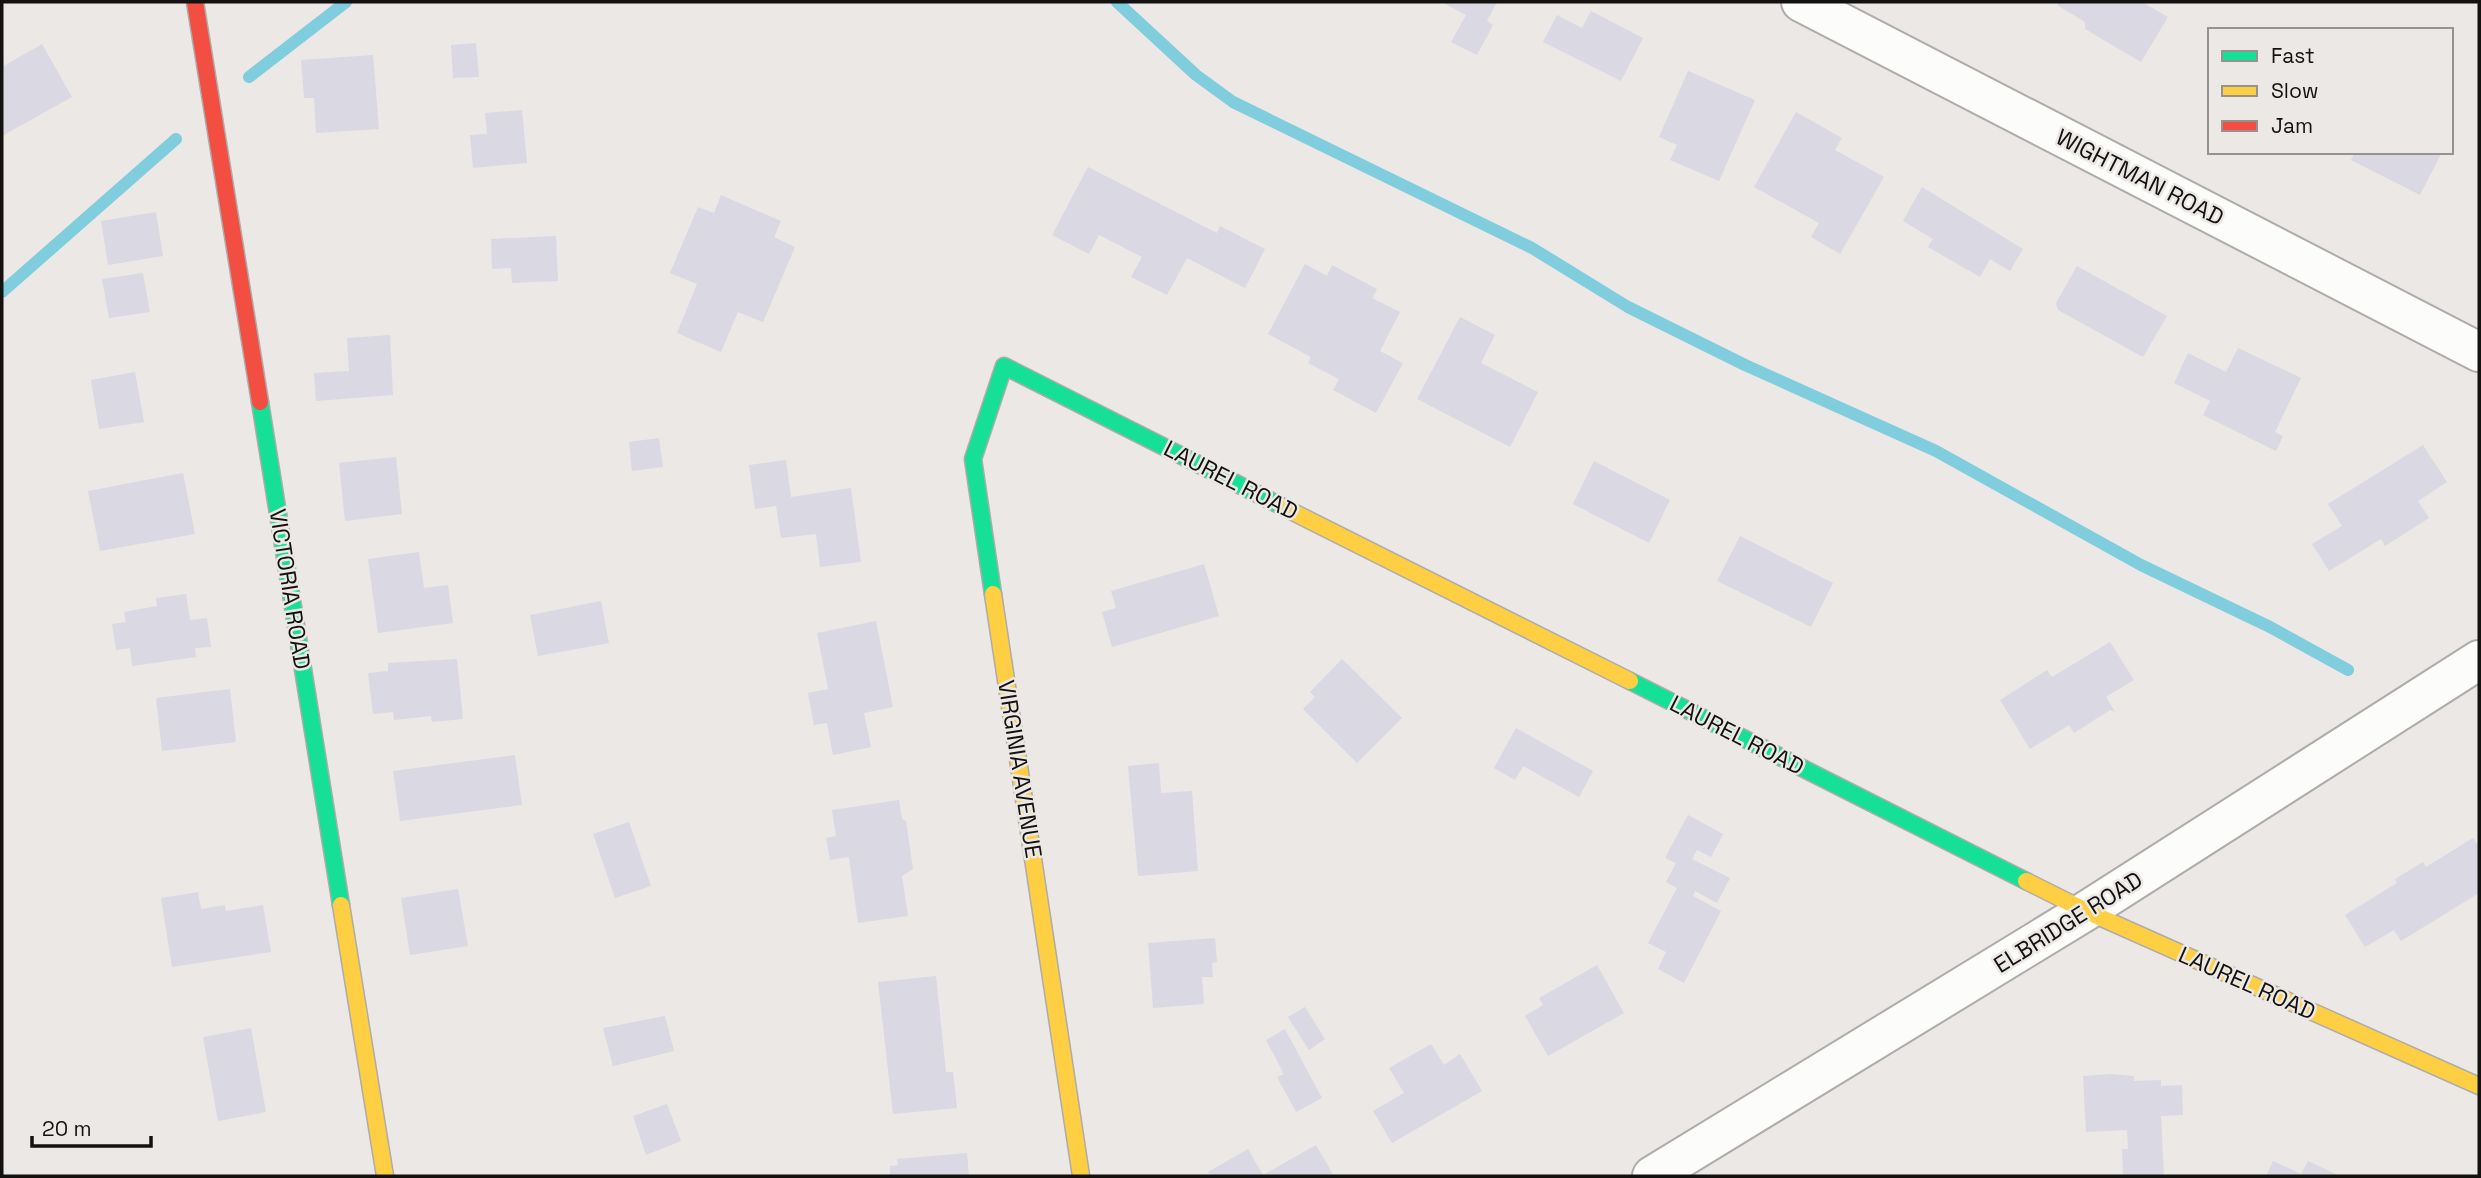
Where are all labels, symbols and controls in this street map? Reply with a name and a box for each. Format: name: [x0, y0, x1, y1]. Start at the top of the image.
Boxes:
legend: [2208, 28, 2453, 154]
text: Fast: [2271, 42, 2315, 69]
text: Slow: [2271, 77, 2319, 104]
text: Jam: [2271, 112, 2313, 139]
street label: WIGHTMAN ROAD: [2051, 122, 2229, 232]
street label: LAUREL ROAD: [1159, 433, 1303, 527]
street label: VICTORIA ROAD: [263, 507, 317, 671]
street label: VIRGINIA AVENUE: [991, 678, 1049, 860]
street label: LAUREL ROAD: [1665, 688, 1809, 782]
street label: ELBRIDGE ROAD: [1988, 864, 2148, 980]
street label: LAUREL ROAD: [2174, 939, 2320, 1027]
scale bar: [32, 1104, 150, 1148]
text: 20 m: [42, 1115, 92, 1142]

